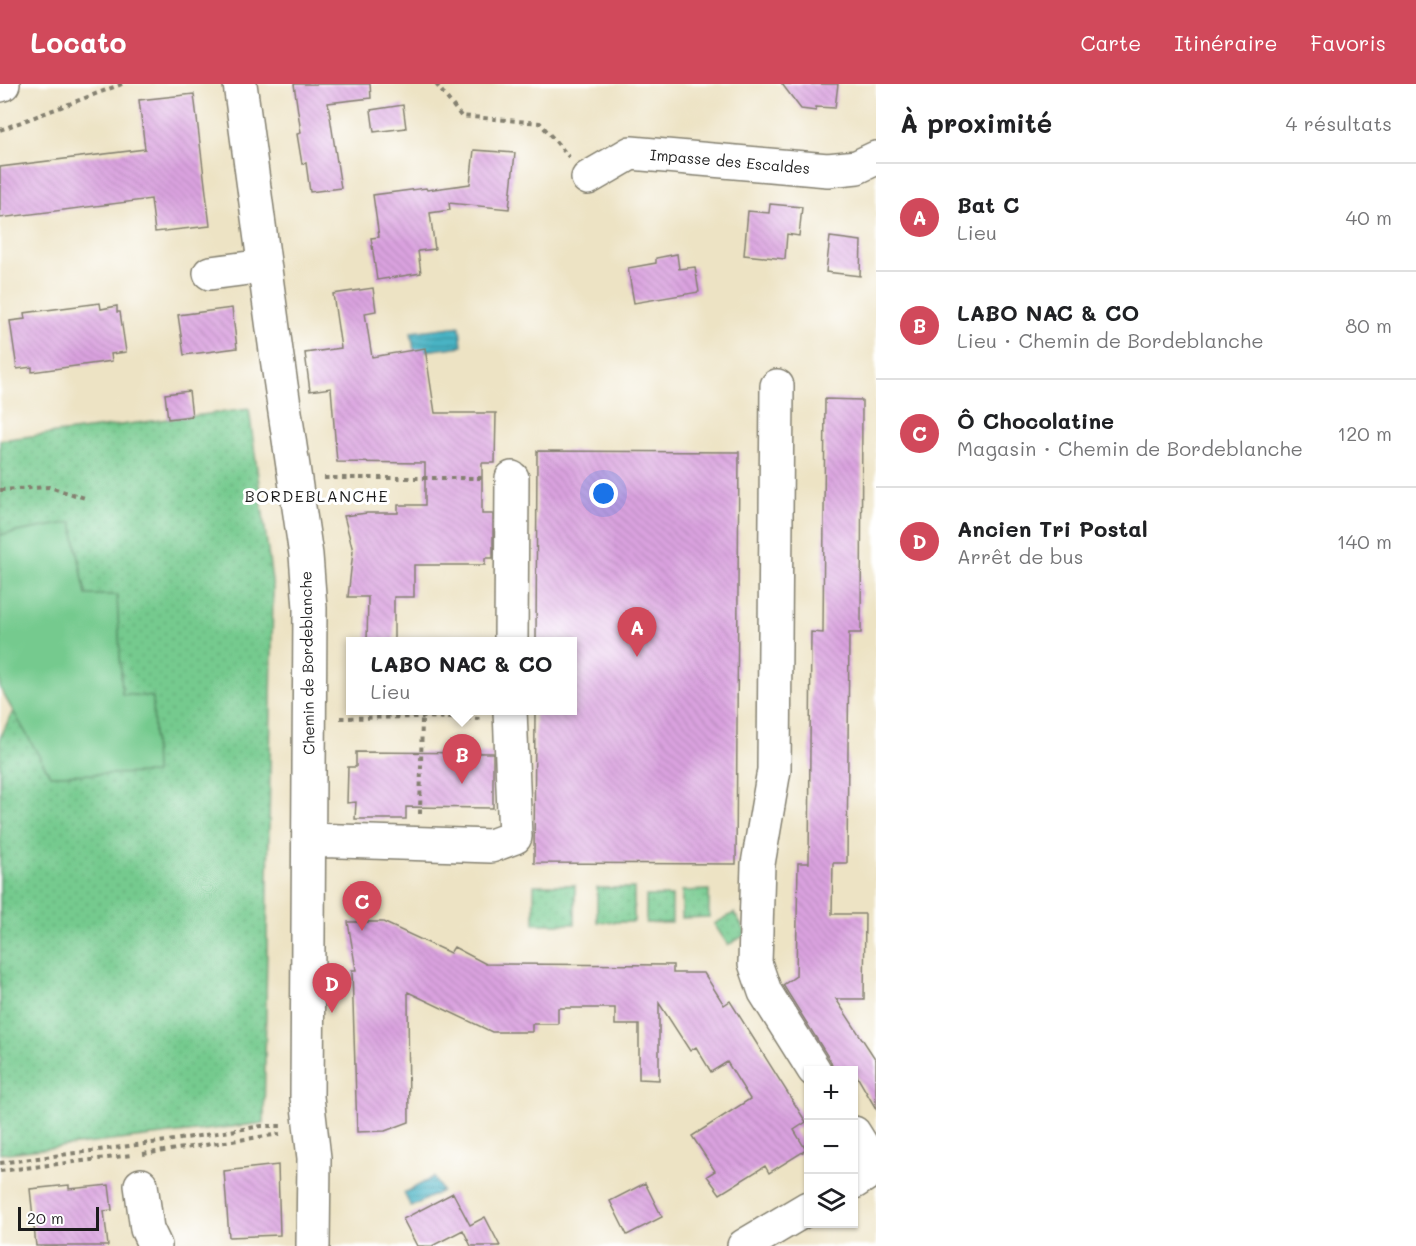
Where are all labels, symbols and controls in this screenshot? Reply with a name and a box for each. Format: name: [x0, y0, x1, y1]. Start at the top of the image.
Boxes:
text: Locato: [30, 24, 127, 60]
text: Carte: [1080, 29, 1141, 56]
text: Itinéraire: [1174, 29, 1277, 56]
text: Favoris: [1310, 29, 1386, 56]
text: À proximité: [900, 106, 1052, 140]
text: 4 résultats: [1286, 110, 1392, 136]
street label: Impasse des Escaldes: [649, 144, 811, 178]
text: Bat C: [957, 190, 1019, 219]
text: A: [913, 204, 926, 230]
text: 40 m: [1346, 204, 1392, 230]
text: Lieu: [957, 219, 997, 245]
text: LABO NAC & CO: [957, 298, 1139, 327]
text: B: [913, 312, 926, 338]
text: 80 m: [1345, 312, 1392, 338]
text: Lieu · Chemin de Bordeblanche: [957, 327, 1264, 353]
text: Ô Chocolatine: [957, 406, 1114, 435]
text: C: [912, 420, 927, 446]
text: 120 m: [1337, 420, 1392, 446]
text: Magasin · Chemin de Bordeblanche: [957, 435, 1303, 461]
your location: [589, 479, 618, 508]
district label: BORDEBLANCHE: [245, 485, 389, 506]
text: Ancien Tri Postal: [957, 514, 1148, 543]
text: D: [912, 528, 927, 554]
text: 140 m: [1337, 528, 1392, 554]
text: Arrêt de bus: [957, 543, 1083, 569]
street label: Chemin de Bordeblanche: [295, 571, 319, 755]
pin: A: [618, 608, 656, 657]
popup: [346, 637, 577, 715]
text: LABO NAC & CO: [370, 649, 553, 678]
text: Lieu: [370, 678, 410, 704]
pin: B: [442, 734, 482, 784]
pin: C: [342, 882, 382, 931]
pin: D: [312, 964, 352, 1013]
map controls: [804, 1066, 858, 1228]
button: +: [804, 1066, 858, 1120]
button: −: [804, 1120, 858, 1174]
button: layers: [804, 1174, 858, 1228]
scale bar: [18, 1204, 99, 1232]
text: 20 m: [27, 1207, 64, 1228]

